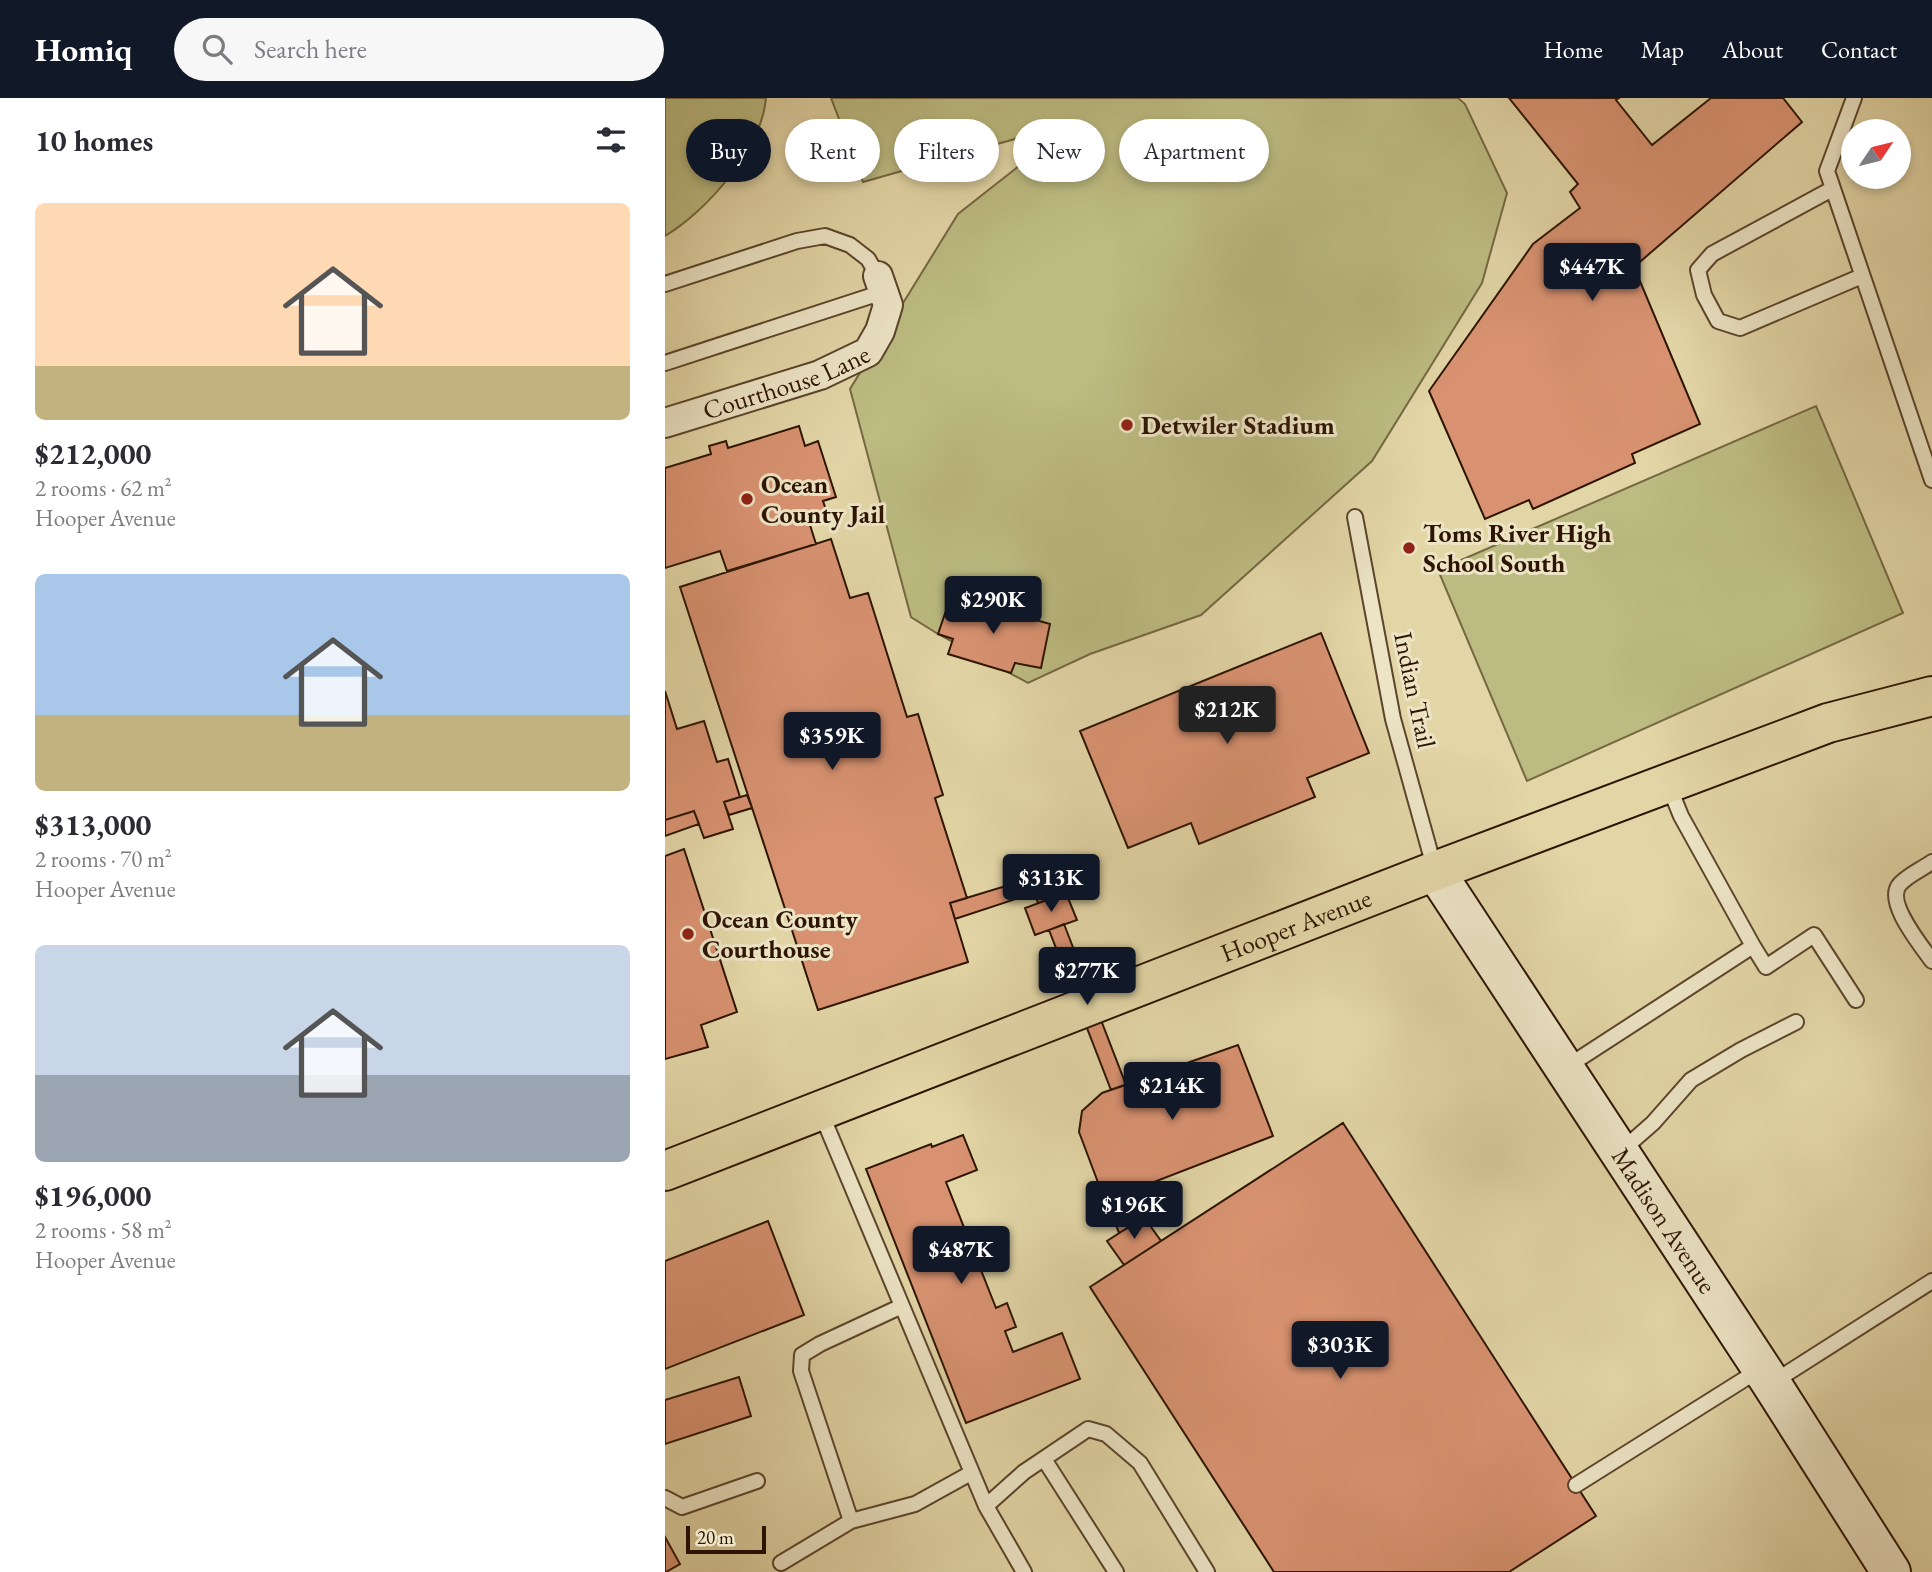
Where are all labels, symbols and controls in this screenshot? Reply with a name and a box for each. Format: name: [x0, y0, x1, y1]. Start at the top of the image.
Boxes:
search box: [174, 18, 664, 81]
text: Homiq: [35, 28, 132, 71]
icon: search: [198, 30, 236, 68]
text: Search here: [254, 32, 367, 66]
text: Home: [1543, 34, 1603, 65]
text: Map: [1641, 34, 1684, 65]
text: About: [1722, 34, 1783, 65]
text: Contact: [1821, 34, 1897, 65]
chip: Buy: [686, 119, 771, 182]
chip: Rent: [785, 119, 880, 182]
chip: Filters: [894, 119, 999, 182]
chip: New: [1013, 119, 1105, 182]
chip: Apartment: [1119, 119, 1269, 182]
north arrow: [1841, 119, 1911, 189]
map controls: [1841, 119, 1911, 189]
text: 10 homes: [35, 121, 153, 160]
icon: filters: [592, 121, 630, 159]
pin: $447K: [1543, 244, 1641, 303]
icon: home: [270, 248, 396, 374]
text: $447K: [1560, 251, 1624, 281]
street label: Courthouse Lane: [699, 337, 875, 427]
place label: Detwiler Stadium: [1141, 408, 1335, 442]
marker: Detwiler Stadium: [1119, 417, 1135, 433]
text: $212,000: [35, 434, 151, 473]
place label: Ocean County Jail: [761, 467, 885, 531]
text: 2 rooms · 62 m²: [35, 473, 172, 503]
marker: Ocean County Jail: [739, 491, 755, 507]
text: Hooper Avenue: [35, 503, 176, 533]
place label: Toms River High School South: [1423, 516, 1612, 580]
marker: Toms River High School South: [1401, 540, 1417, 556]
pin: $290K: [944, 576, 1042, 636]
text: $290K: [961, 584, 1025, 614]
icon: home: [270, 619, 396, 745]
street label: Indian Trail: [1386, 629, 1444, 751]
pin: $212K: [1178, 686, 1276, 746]
text: $212K: [1195, 694, 1259, 724]
pin: $359K: [783, 712, 881, 772]
text: $359K: [800, 720, 864, 750]
text: $313,000: [35, 805, 151, 844]
text: 2 rooms · 70 m²: [35, 844, 172, 874]
pin: $313K: [1002, 854, 1100, 914]
text: $313K: [1019, 862, 1083, 892]
text: Hooper Avenue: [35, 874, 176, 904]
street label: Hooper Avenue: [1216, 881, 1376, 970]
place label: Ocean County Courthouse: [702, 902, 858, 966]
marker: Ocean County Courthouse: [680, 926, 696, 942]
pin: $277K: [1038, 948, 1136, 1007]
text: $277K: [1055, 955, 1119, 985]
icon: home: [270, 990, 396, 1116]
pin: $214K: [1123, 1062, 1221, 1122]
text: $214K: [1140, 1070, 1204, 1100]
street label: Madison Avenue: [1604, 1141, 1725, 1300]
text: $196,000: [35, 1176, 151, 1215]
pin: $196K: [1085, 1182, 1183, 1241]
text: $196K: [1102, 1189, 1166, 1219]
text: 2 rooms · 58 m²: [35, 1215, 172, 1245]
pin: $487K: [912, 1226, 1010, 1286]
text: $487K: [929, 1234, 993, 1264]
text: Hooper Avenue: [35, 1245, 176, 1275]
pin: $303K: [1291, 1322, 1389, 1381]
text: $303K: [1308, 1329, 1372, 1359]
scale bar: [686, 1523, 767, 1555]
text: 20 m: [697, 1525, 734, 1550]

